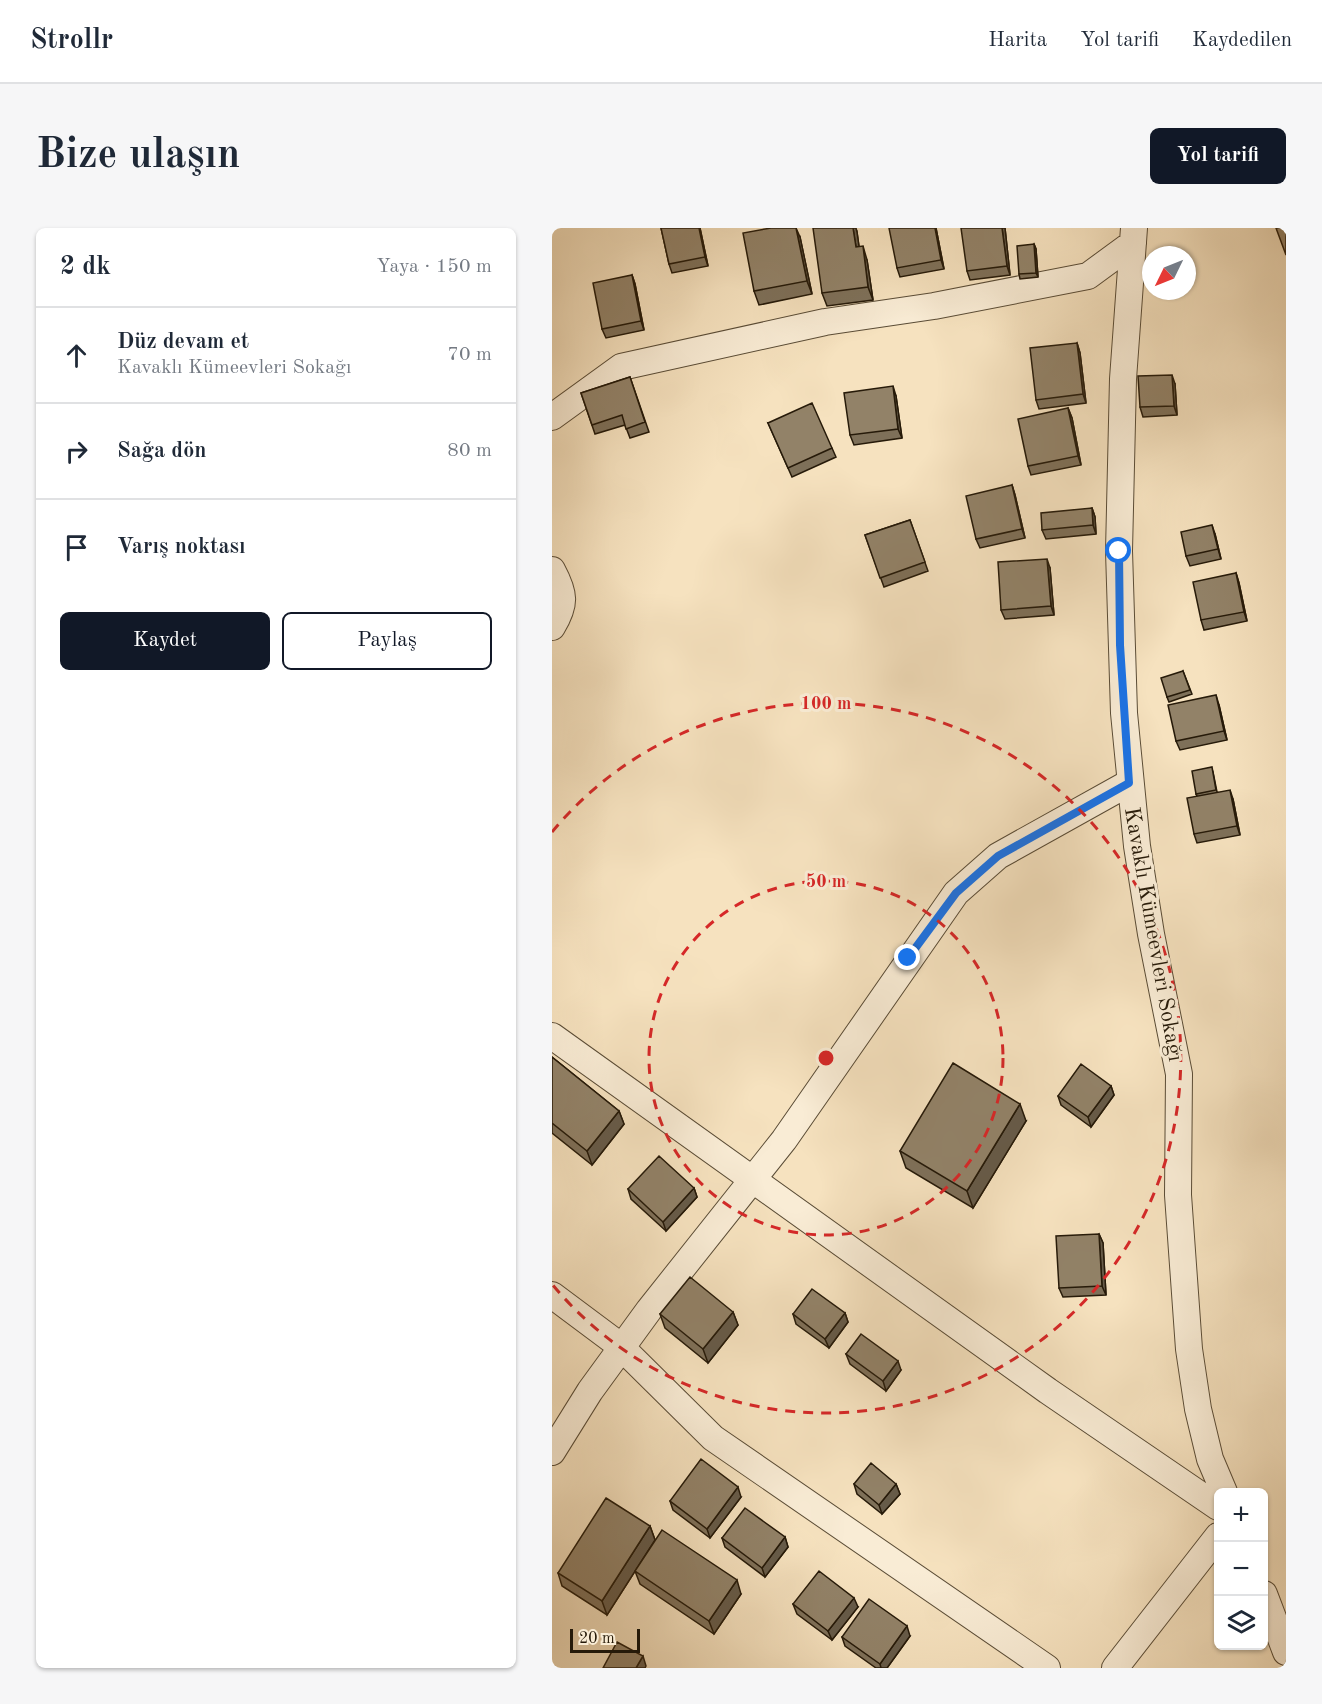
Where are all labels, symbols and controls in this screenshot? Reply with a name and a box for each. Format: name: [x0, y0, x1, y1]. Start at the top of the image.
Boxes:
text: Strollr: [30, 27, 113, 55]
text: Harita: [988, 30, 1047, 51]
text: Yol tarifi: [1080, 30, 1159, 51]
text: Kaydedilen: [1192, 30, 1292, 51]
button: Yol tarifi: [1150, 128, 1286, 184]
text: Bize ulaşın: [36, 135, 240, 177]
north arrow: [1142, 246, 1196, 300]
text: 2 dk: [60, 254, 111, 280]
text: Yaya · 150 m: [376, 257, 492, 277]
text: Düz devam et: [117, 331, 249, 353]
icon: ahead: [60, 339, 93, 372]
text: 70 m: [447, 345, 492, 365]
text: Kavaklı Kümeevleri Sokağı: [117, 358, 351, 378]
icon: right: [60, 435, 93, 468]
text: Sağa dön: [117, 440, 207, 462]
text: 80 m: [447, 441, 492, 461]
icon: arrive: [60, 531, 93, 564]
text: Varış noktası: [117, 536, 246, 558]
route start: [1105, 537, 1131, 563]
button: Kaydet: [60, 612, 270, 670]
button: Paylaş: [282, 612, 492, 670]
text: 100 m: [801, 695, 851, 713]
street label: Kavaklı Kümeevleri Sokağı: [1120, 806, 1186, 1063]
text: 50 m: [806, 873, 846, 891]
route end: [894, 944, 920, 970]
centre of rings: [816, 1048, 836, 1068]
map controls: [1214, 1488, 1268, 1650]
button: +: [1214, 1488, 1268, 1542]
button: −: [1214, 1542, 1268, 1596]
button: layers: [1214, 1596, 1268, 1650]
scale bar: [570, 1626, 640, 1654]
text: 20 m: [579, 1631, 615, 1647]

